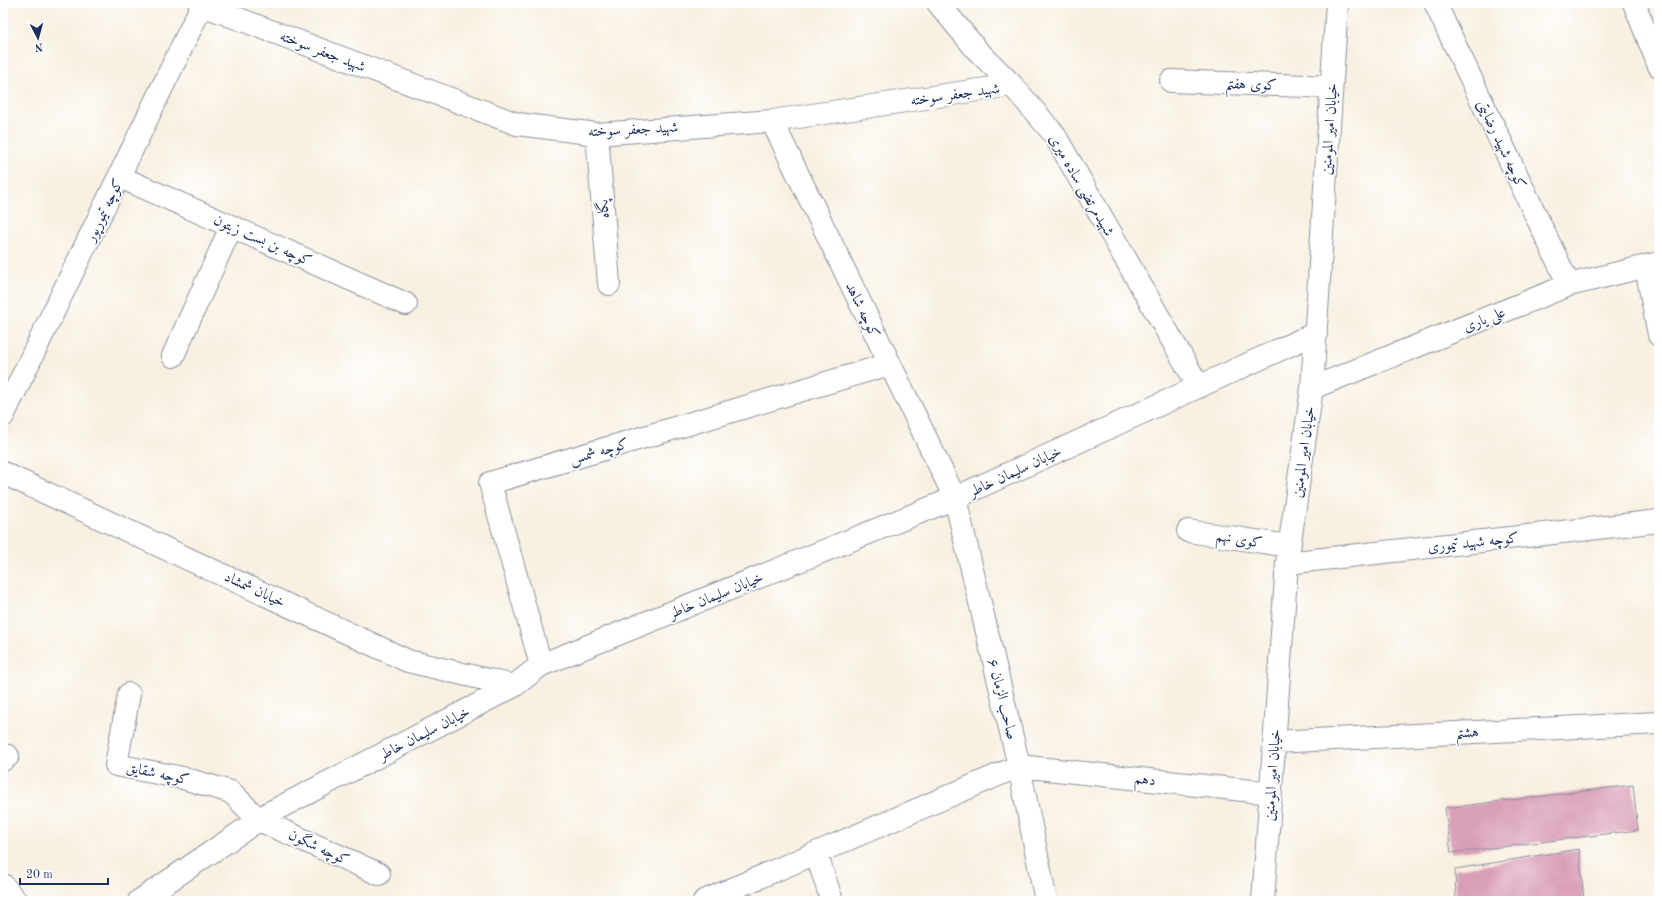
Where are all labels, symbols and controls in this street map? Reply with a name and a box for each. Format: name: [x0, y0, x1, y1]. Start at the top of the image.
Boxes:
north arrow: [18, 18, 58, 58]
street label: شهید جعفر سوخته: [277, 29, 367, 76]
text: N: [34, 41, 44, 52]
street label: کوی هفتم: [1225, 76, 1277, 100]
street label: شهید جعفر سوخته: [910, 82, 1001, 110]
street label: خیابان امیر المومنین: [1320, 83, 1341, 176]
street label: کوچه شهید رضایتی: [1472, 97, 1529, 192]
street label: شهید جعفر سوخته: [588, 121, 679, 141]
street label: شهیدمرتضی ساده میری: [1044, 132, 1116, 240]
street label: کوچه تیمورپور: [82, 176, 129, 247]
street label: پگاه: [592, 197, 615, 219]
street label: کوچه بن بست زیتون: [210, 212, 314, 272]
street label: کوچه شاهد: [840, 280, 882, 342]
street label: علی یاری: [1461, 305, 1509, 337]
street label: خیابان امیر المومنین: [1291, 406, 1318, 499]
street label: کوچه شمس: [568, 436, 631, 470]
street label: خیابان سلیمان خاطر: [965, 444, 1065, 502]
street label: کوی نهم: [1214, 528, 1263, 556]
street label: کوچه شهید تیموری: [1427, 530, 1520, 558]
street label: خیابان شمشاد: [222, 570, 287, 611]
street label: خیابان سلیمان خاطر: [665, 571, 766, 624]
street label: صاحب الزمان ۶: [983, 657, 1020, 742]
street label: خیابان سلیمان خاطر: [375, 705, 473, 766]
street label: هشتم: [1455, 725, 1480, 748]
street label: خیابان امیر المومنین: [1263, 729, 1284, 822]
street label: کوچه شقایق: [125, 760, 191, 790]
street label: دهم: [1133, 772, 1156, 794]
street label: کوچه شگون: [285, 824, 353, 871]
scale bar: [20, 860, 108, 886]
text: 20 m: [26, 869, 53, 881]

